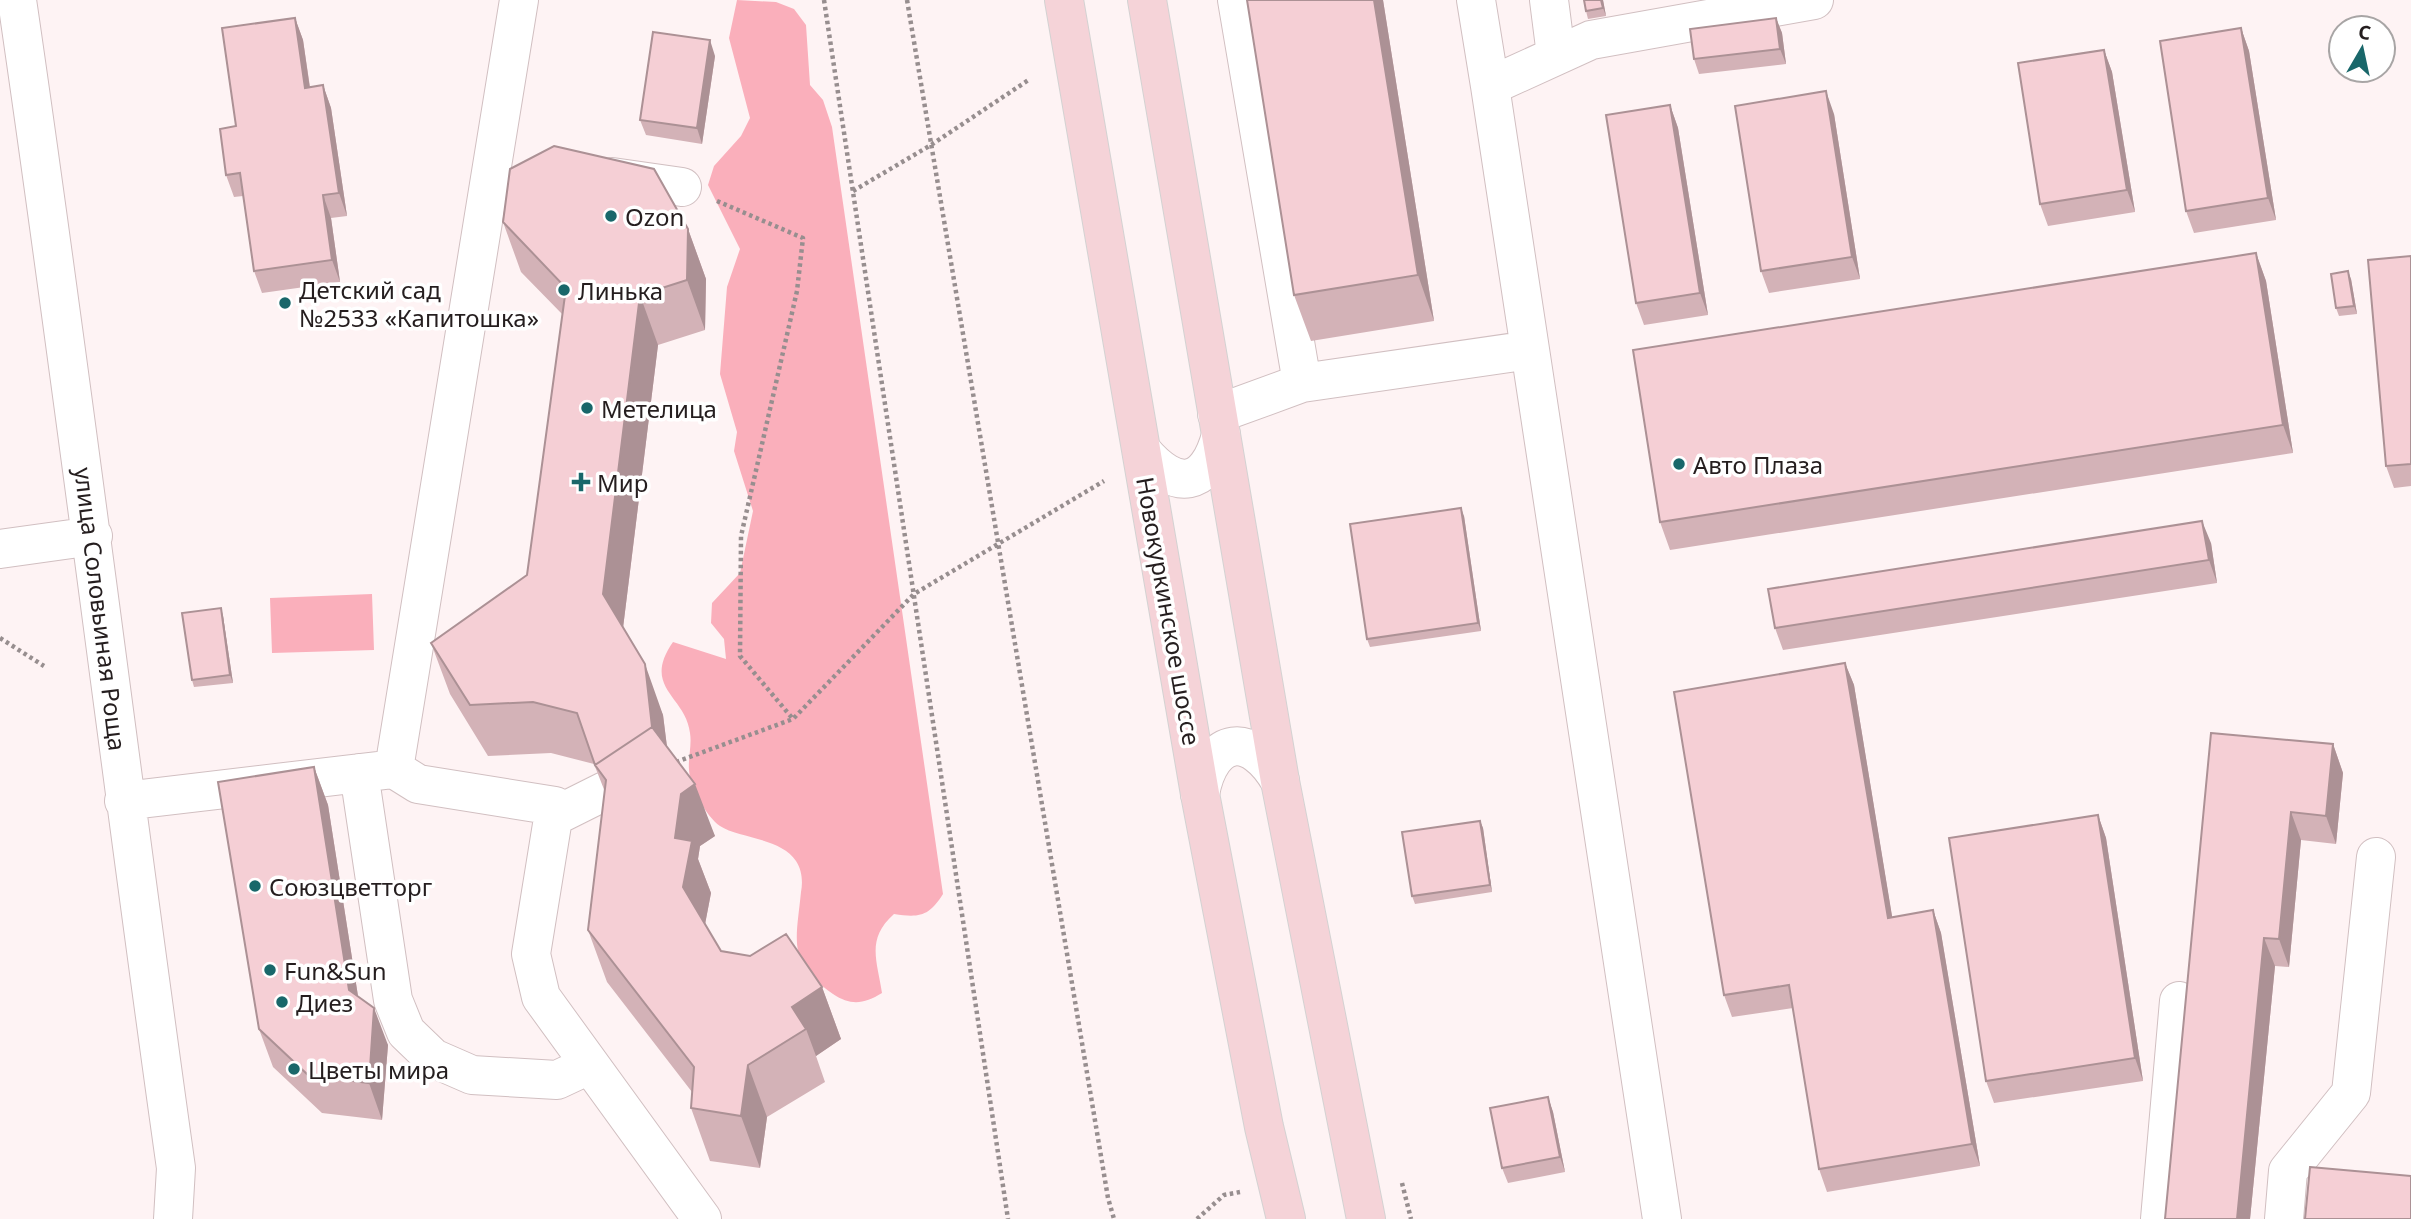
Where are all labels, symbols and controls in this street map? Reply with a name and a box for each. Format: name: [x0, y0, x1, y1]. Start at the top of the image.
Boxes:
north arrow: [2327, 14, 2397, 84]
text: С: [2357, 18, 2373, 46]
place label: Ozon: [625, 200, 684, 233]
marker: Ozon: [603, 208, 619, 224]
place label: Детский сад №2533 «Капитошка»: [299, 273, 539, 334]
place label: Линька: [578, 274, 663, 307]
marker: Линька: [556, 282, 572, 298]
marker: Детский сад №2533 «Капитошка»: [277, 295, 293, 311]
place label: Метелица: [601, 392, 717, 425]
marker: Метелица: [579, 400, 595, 416]
place label: Авто Плаза: [1693, 448, 1823, 481]
marker: Авто Плаза: [1671, 456, 1687, 472]
street label: улица Соловьиная Роща: [67, 465, 135, 753]
place label: Мир: [597, 466, 648, 499]
marker: Мир: [571, 472, 591, 492]
street label: Новокуркинское шоссе: [1129, 474, 1209, 748]
place label: Союзцветторг: [269, 870, 433, 903]
marker: Союзцветторг: [247, 878, 263, 894]
place label: Fun&Sun: [284, 954, 387, 987]
marker: Fun&Sun: [262, 962, 278, 978]
place label: Диез: [296, 986, 353, 1019]
marker: Диез: [274, 994, 290, 1010]
place label: Цветы мира: [308, 1053, 449, 1086]
marker: Цветы мира: [286, 1061, 302, 1077]

